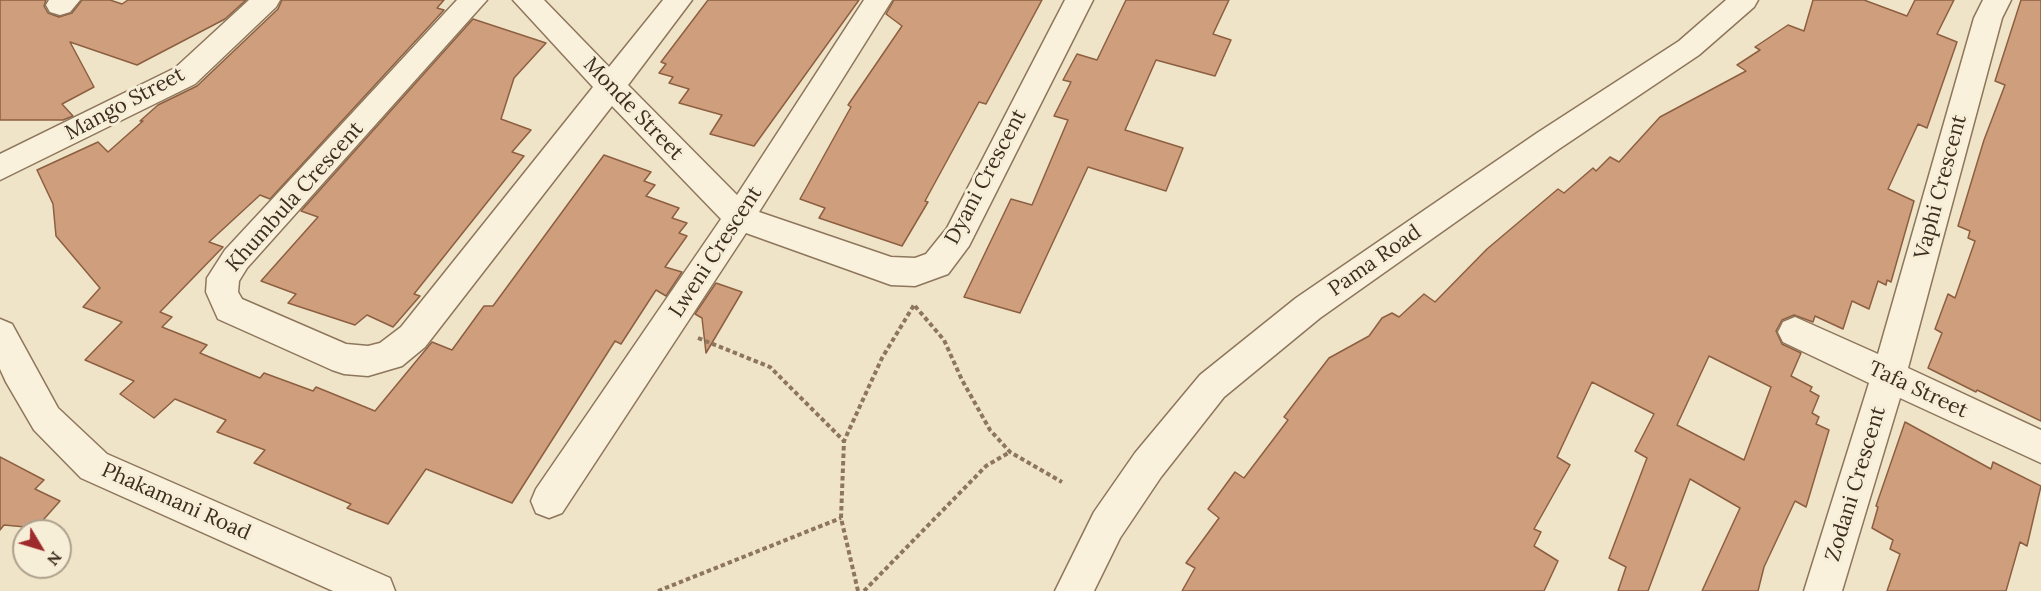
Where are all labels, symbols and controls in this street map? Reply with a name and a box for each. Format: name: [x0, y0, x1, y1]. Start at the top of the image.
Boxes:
street label: Monde Street: [578, 52, 688, 166]
street label: Mango Street: [61, 62, 189, 146]
street label: Dyani Crescent: [940, 105, 1032, 249]
street label: Vaphi Crescent: [1910, 112, 1972, 262]
street label: Khumbula Crescent: [221, 117, 369, 277]
street label: Lweni Crescent: [664, 182, 768, 322]
street label: Pama Road: [1324, 220, 1426, 302]
street label: Tafa Street: [1864, 356, 1972, 424]
street label: Zodani Crescent: [1820, 404, 1892, 564]
street label: Phakamani Road: [98, 458, 254, 546]
north arrow: [12, 519, 72, 579]
text: N: [43, 548, 66, 570]

